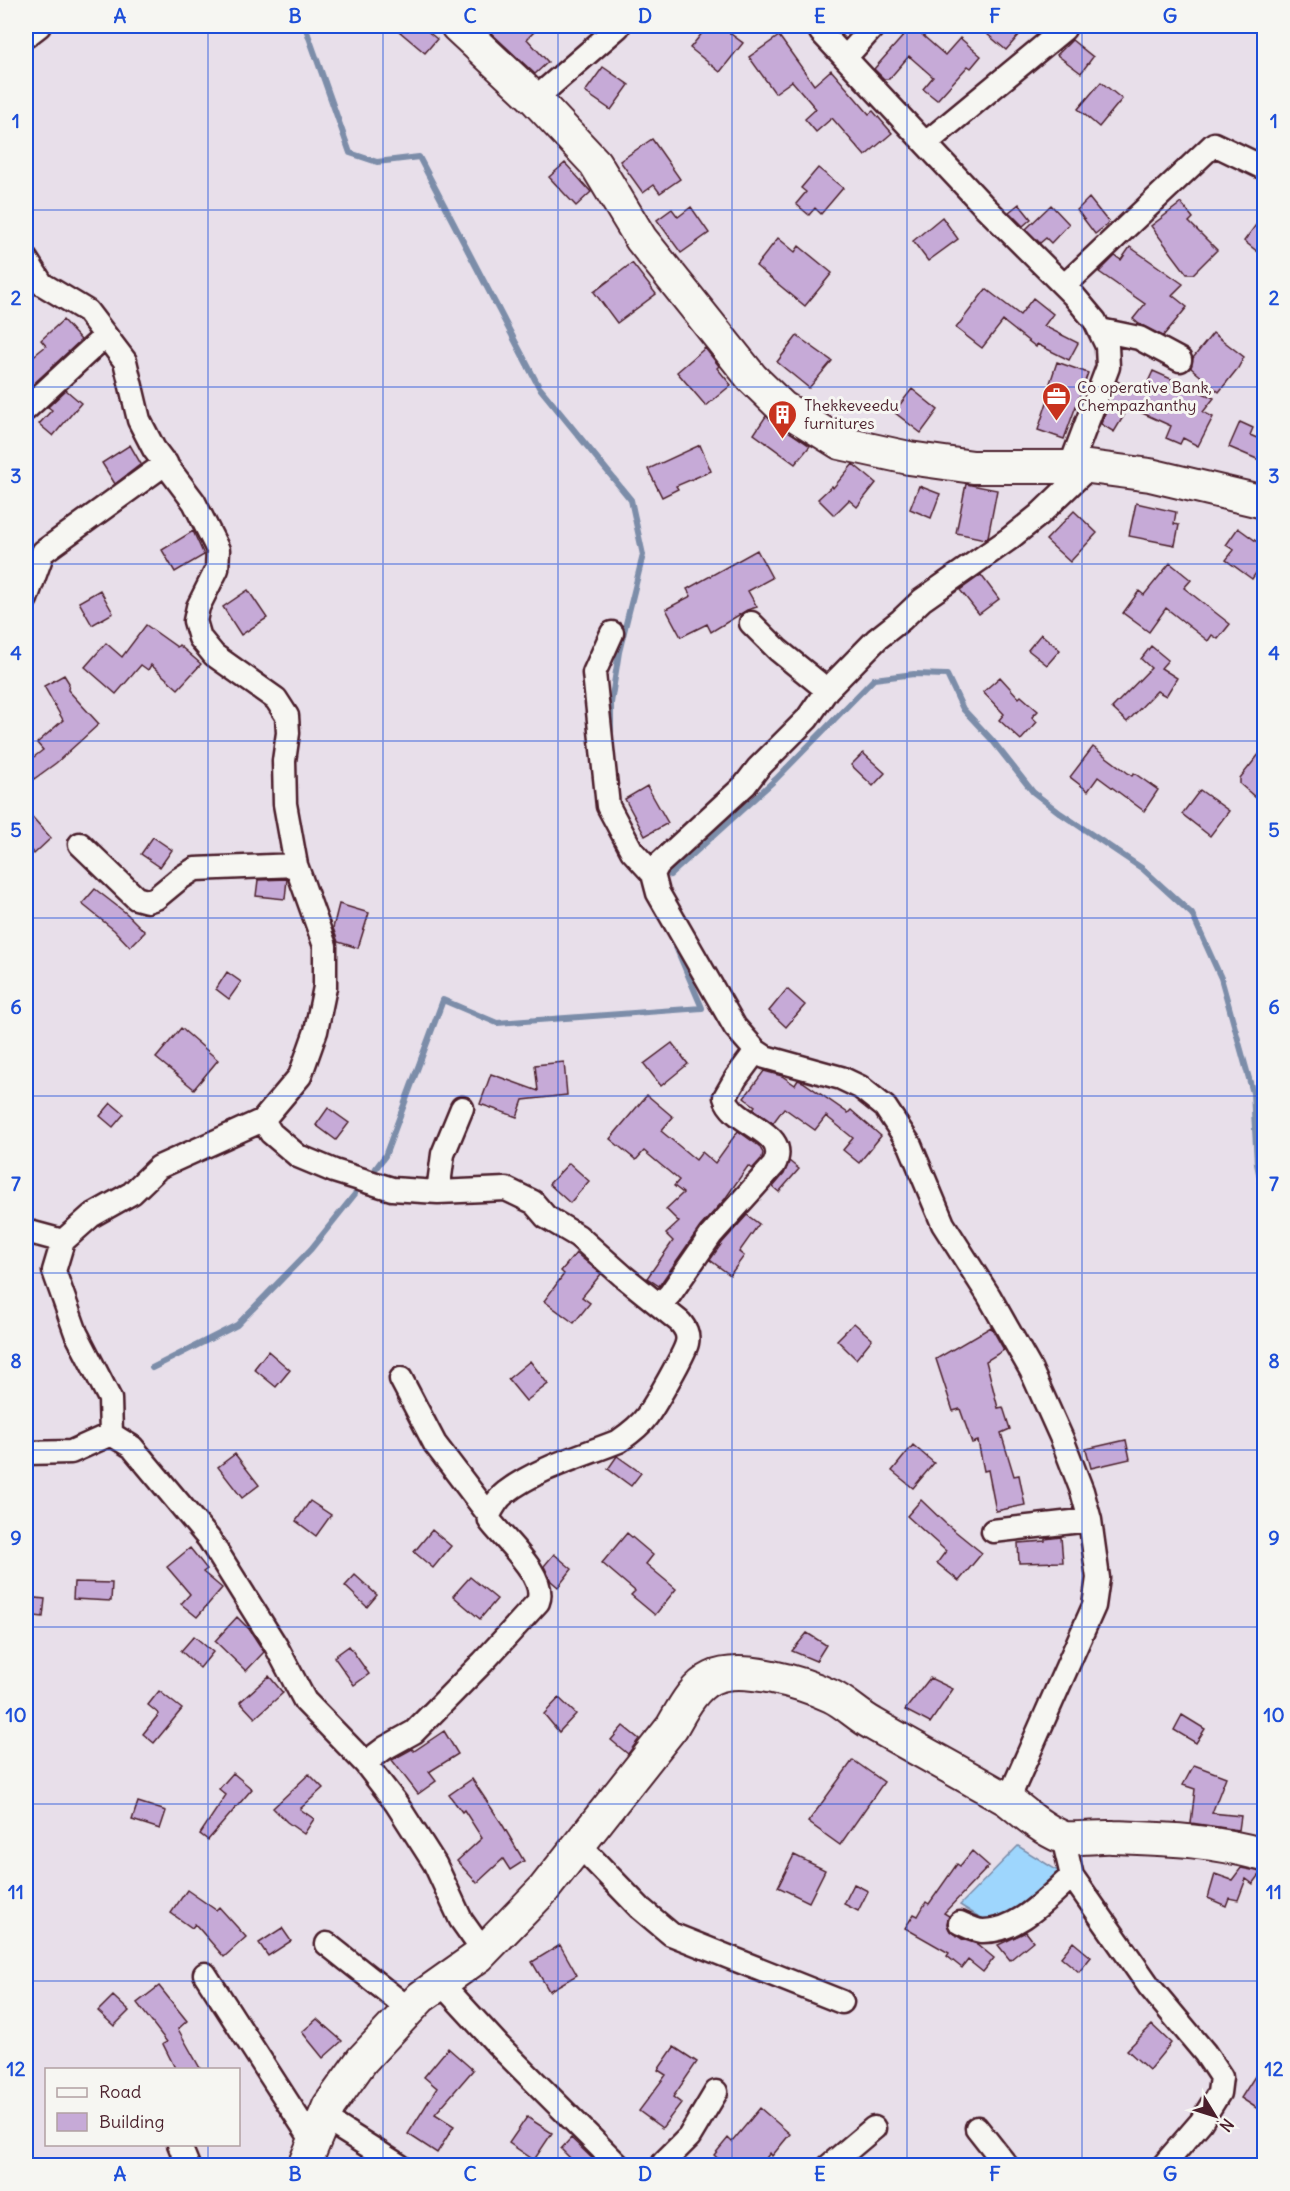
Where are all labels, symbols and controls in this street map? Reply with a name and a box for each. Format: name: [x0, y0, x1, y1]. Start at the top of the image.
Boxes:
text: A: [114, 3, 127, 28]
text: B: [288, 3, 302, 28]
text: C: [463, 3, 477, 28]
text: D: [638, 3, 652, 28]
text: E: [814, 3, 826, 28]
text: F: [989, 3, 1001, 28]
text: G: [1163, 3, 1177, 28]
text: 1: [12, 108, 20, 133]
text: 1: [1270, 108, 1278, 133]
text: 2: [11, 285, 22, 310]
text: 2: [1269, 285, 1280, 310]
place label: Co operative Bank, Chempazhanthy: [1077, 377, 1212, 415]
office icon: Co operative Bank, Chempazhanthy: [1040, 380, 1072, 422]
place label: Thekkeveedu furnitures: [804, 395, 899, 433]
building icon: Thekkeveedu furnitures: [767, 398, 799, 440]
text: 3: [10, 463, 22, 488]
text: 3: [1268, 463, 1280, 488]
text: 4: [10, 640, 22, 665]
text: 4: [1268, 640, 1280, 665]
text: 5: [10, 817, 22, 842]
text: 5: [1268, 817, 1280, 842]
text: 6: [10, 994, 22, 1019]
text: 6: [1268, 994, 1280, 1019]
text: 7: [11, 1171, 21, 1196]
text: 7: [1269, 1171, 1279, 1196]
text: 8: [10, 1348, 22, 1373]
text: 8: [1268, 1348, 1280, 1373]
text: 9: [10, 1525, 22, 1550]
text: 9: [1268, 1525, 1280, 1550]
text: 10: [5, 1702, 27, 1727]
text: 10: [1263, 1702, 1285, 1727]
text: 11: [8, 1879, 24, 1904]
text: 11: [1266, 1879, 1282, 1904]
text: 12: [7, 2056, 25, 2081]
text: 12: [1265, 2056, 1283, 2081]
legend: [45, 2068, 240, 2146]
text: Road: [99, 2080, 142, 2103]
north arrow: [1185, 2086, 1245, 2146]
text: Building: [99, 2110, 164, 2133]
text: N: [1216, 2115, 1238, 2136]
text: A: [114, 2161, 127, 2186]
text: B: [288, 2161, 302, 2186]
text: C: [463, 2161, 477, 2186]
text: D: [638, 2161, 652, 2186]
text: E: [814, 2161, 826, 2186]
text: F: [989, 2161, 1001, 2186]
text: G: [1163, 2161, 1177, 2186]

